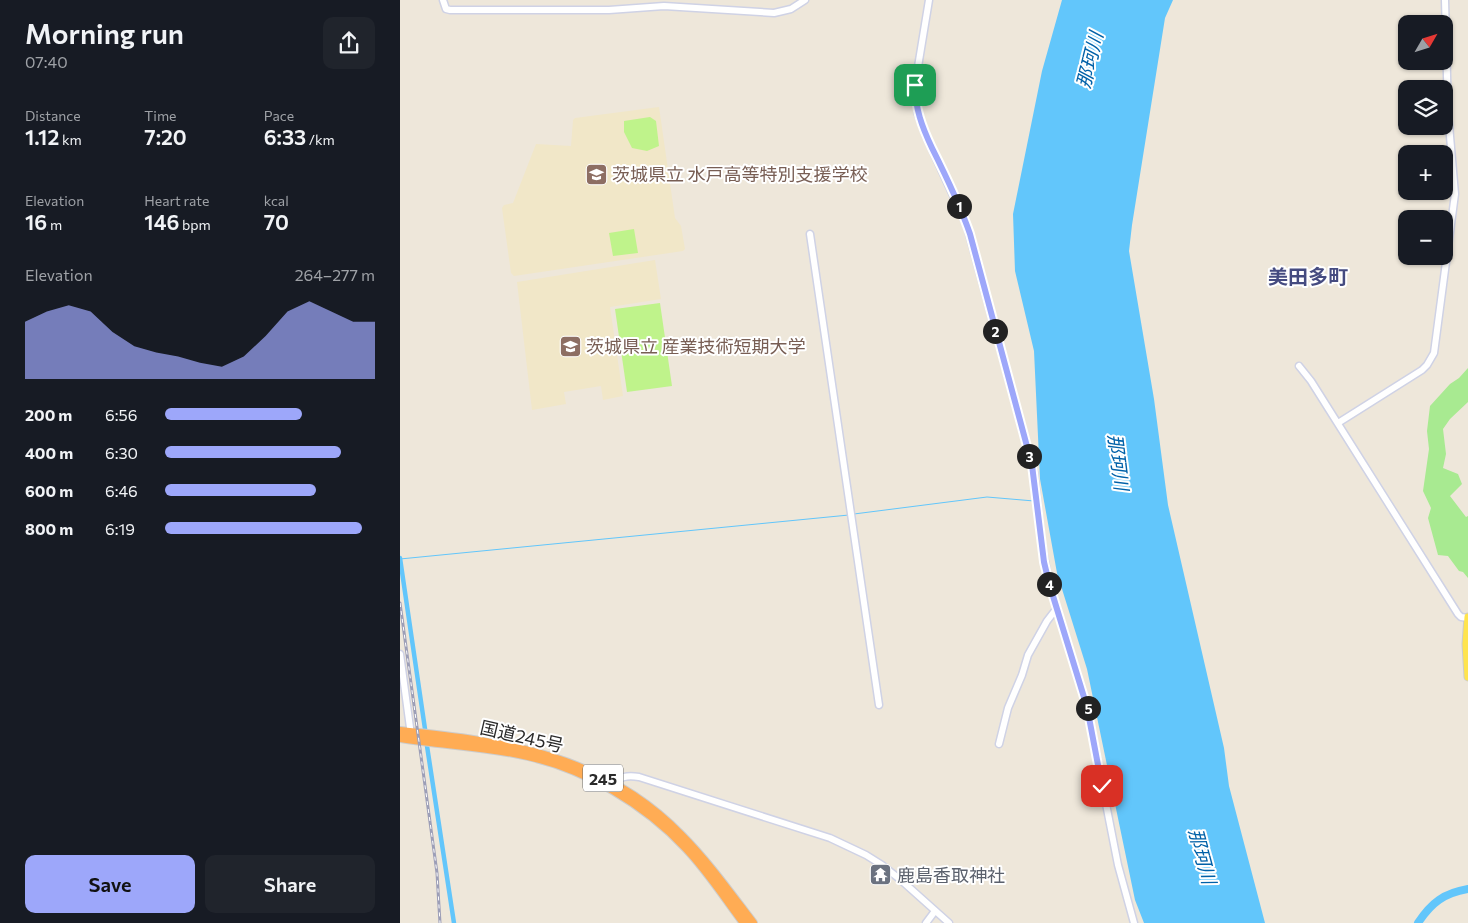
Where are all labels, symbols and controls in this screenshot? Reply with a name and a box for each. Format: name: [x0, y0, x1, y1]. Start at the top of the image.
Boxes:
north arrow: [1398, 15, 1452, 70]
map controls: [1398, 15, 1453, 265]
text: Morning run: [25, 16, 184, 50]
button: share: [323, 17, 375, 69]
water label: 那珂川: [1071, 28, 1108, 90]
text: 07:40: [25, 52, 68, 71]
pin: [894, 64, 936, 106]
icon: arrive: [901, 71, 929, 99]
button: layers: [1398, 80, 1453, 135]
text: Distance: [25, 107, 81, 124]
text: Time: [144, 107, 177, 124]
text: Pace: [264, 107, 294, 124]
text: 1.12: [25, 124, 59, 149]
text: 7:20: [144, 124, 187, 149]
text: 6:33: [264, 124, 306, 149]
text: km: [59, 131, 82, 148]
text: /km: [306, 131, 335, 148]
button: +: [1398, 145, 1453, 200]
school or university icon: 茨城県立 水戸高等特別支援学校: [584, 162, 608, 186]
place label: 茨城県立 水戸高等特別支援学校: [612, 163, 867, 185]
text: Elevation: [25, 192, 84, 209]
text: Heart rate: [144, 192, 209, 209]
text: kcal: [264, 192, 289, 209]
pin: 1: [946, 194, 972, 218]
text: 1: [956, 198, 963, 215]
text: 16: [25, 209, 47, 234]
text: 146: [144, 209, 179, 234]
text: 70: [264, 209, 289, 234]
button: −: [1398, 210, 1453, 265]
text: m: [47, 216, 62, 233]
text: bpm: [179, 216, 211, 233]
district label: 美田多町: [1268, 264, 1348, 288]
text: Elevation: [25, 265, 93, 284]
text: 264–277 m: [295, 265, 375, 284]
pin: 2: [982, 318, 1008, 344]
text: 2: [992, 323, 999, 340]
school or university icon: 茨城県立 産業技術短期大学: [558, 334, 582, 358]
place label: 茨城県立 産業技術短期大学: [586, 335, 805, 357]
text: 200 m: [25, 405, 72, 424]
text: 6:56: [105, 405, 137, 424]
water label: 那珂川: [1104, 432, 1134, 494]
text: 400 m: [25, 443, 73, 462]
text: 6:30: [105, 443, 138, 462]
pin: 3: [1016, 444, 1042, 468]
text: 3: [1025, 448, 1034, 465]
text: 600 m: [25, 481, 73, 500]
text: 6:46: [105, 481, 138, 500]
text: 800 m: [25, 519, 73, 538]
text: 6:19: [105, 519, 135, 538]
pin: 4: [1036, 572, 1062, 596]
text: 4: [1045, 576, 1054, 593]
pin: 5: [1076, 696, 1100, 720]
text: 5: [1084, 700, 1093, 717]
street label: 国道245号: [478, 716, 566, 756]
road number: 245: [583, 764, 623, 791]
pin: [1081, 765, 1123, 807]
icon: check: [1088, 772, 1116, 800]
water label: 那珂川: [1185, 825, 1222, 888]
button: Save: [25, 855, 195, 913]
button: Share: [205, 855, 375, 913]
temple icon: 鹿島香取神社: [869, 863, 893, 887]
place label: 鹿島香取神社: [897, 864, 1005, 886]

